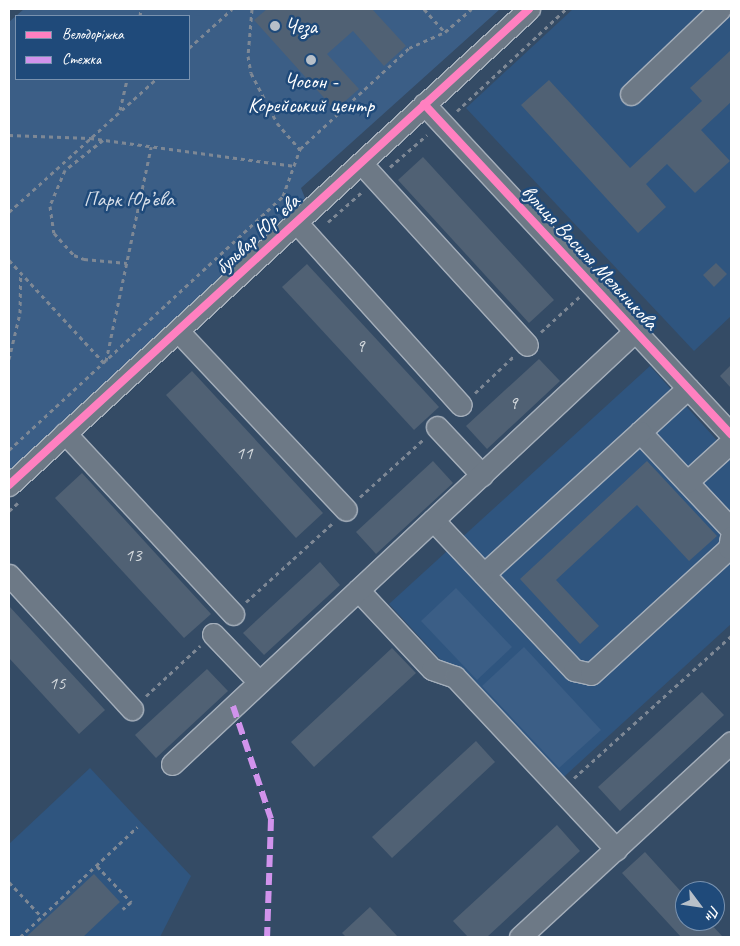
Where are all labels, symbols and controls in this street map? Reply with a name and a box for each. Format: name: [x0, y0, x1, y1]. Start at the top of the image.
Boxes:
place label: Чеза: [285, 13, 317, 39]
legend: [15, 15, 190, 80]
marker: Чеза: [269, 20, 281, 32]
text: Велодоріжка: [62, 25, 123, 44]
text: Стежка: [62, 50, 101, 69]
marker: Чосон - Корейський центр: [305, 54, 317, 66]
place label: Чосон - Корейський центр: [248, 68, 374, 118]
street label: вулиця Василя Мельникова: [517, 180, 663, 334]
park label: Парк Юр’єва: [84, 186, 174, 212]
street label: бульвар Юрʼєва: [209, 188, 305, 280]
house number: 9: [356, 336, 364, 358]
house number: 9: [509, 393, 517, 415]
house number: 11: [235, 443, 253, 465]
house number: 13: [124, 545, 142, 567]
house number: 15: [48, 673, 66, 695]
north arrow: [675, 881, 725, 931]
text: Пн: [701, 903, 723, 924]

